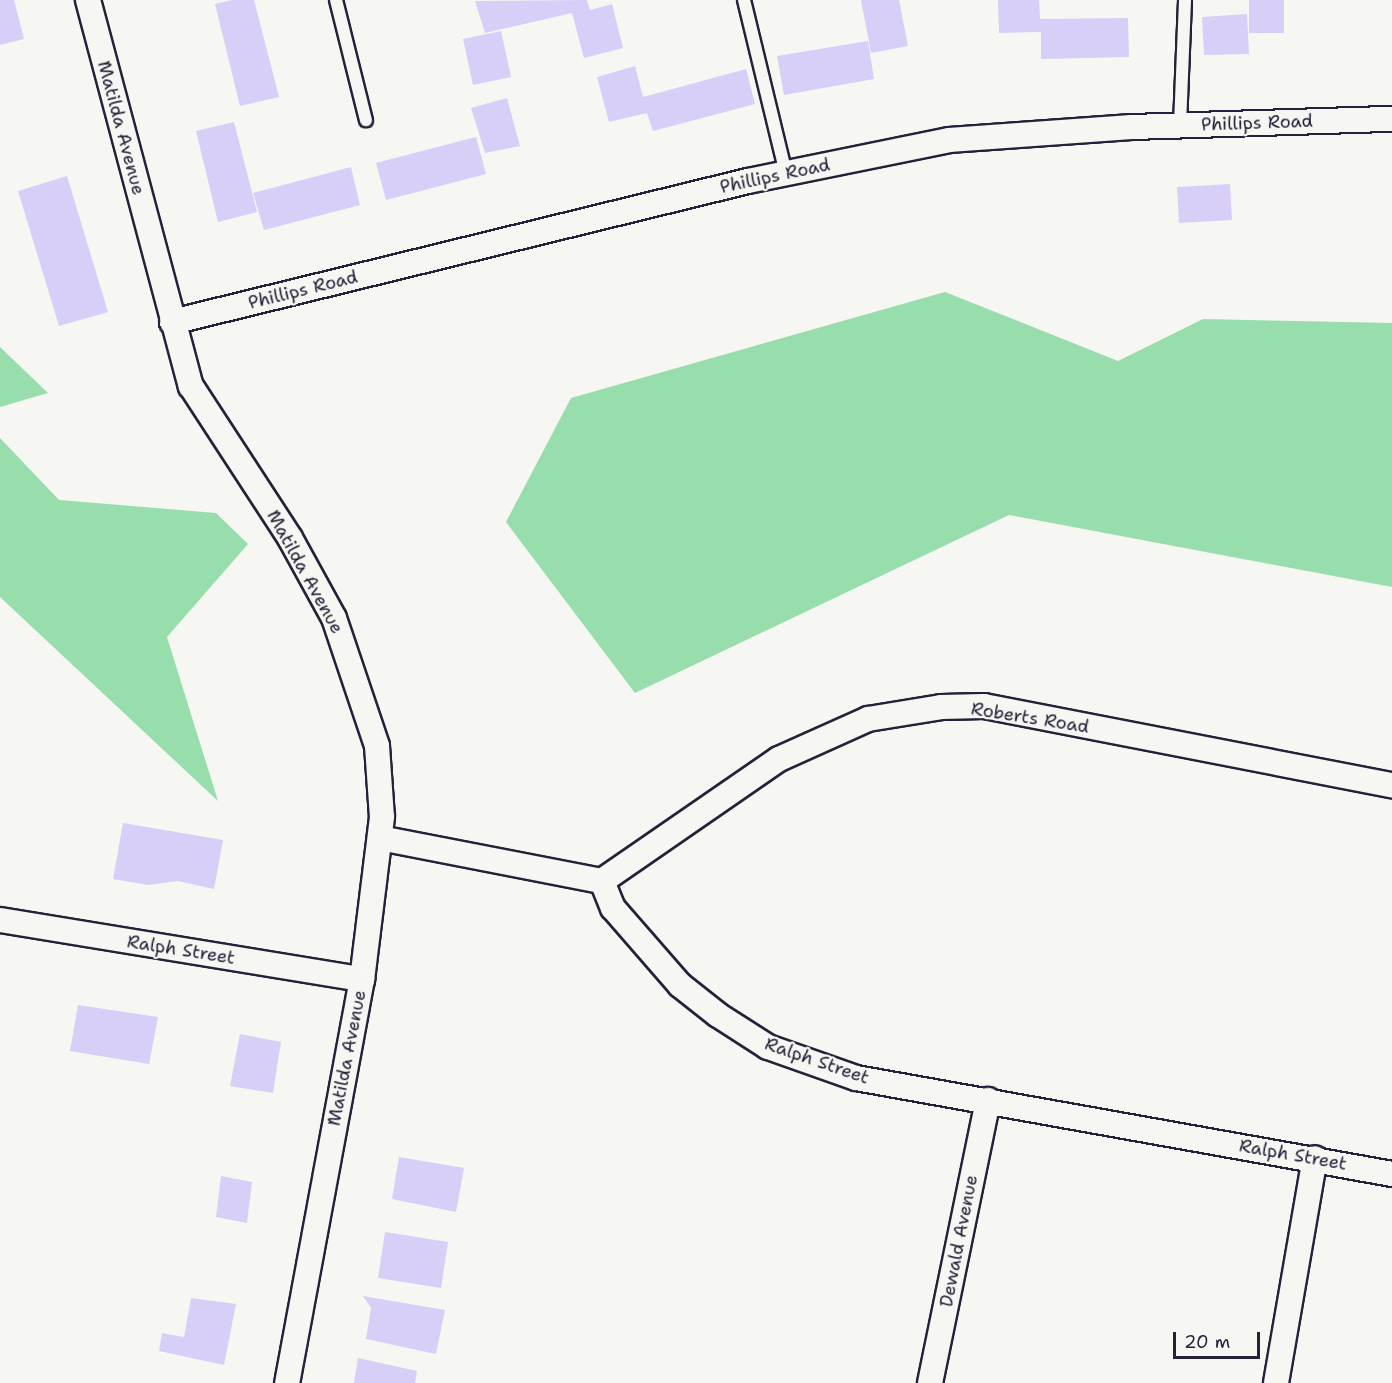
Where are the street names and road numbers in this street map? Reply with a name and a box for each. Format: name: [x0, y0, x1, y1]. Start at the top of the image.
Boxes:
street label: Matilda Avenue: [93, 59, 149, 197]
street label: Phillips Road: [1201, 110, 1313, 136]
street label: Phillips Road: [718, 154, 832, 198]
street label: Phillips Road: [246, 266, 360, 314]
street label: Matilda Avenue: [262, 506, 348, 638]
street label: Roberts Road: [969, 698, 1091, 738]
street label: Ralph Street: [125, 931, 237, 969]
street label: Matilda Avenue: [323, 988, 371, 1128]
street label: Ralph Street: [762, 1033, 872, 1089]
street label: Ralph Street: [1237, 1135, 1349, 1175]
street label: Dewald Avenue: [936, 1173, 982, 1309]

